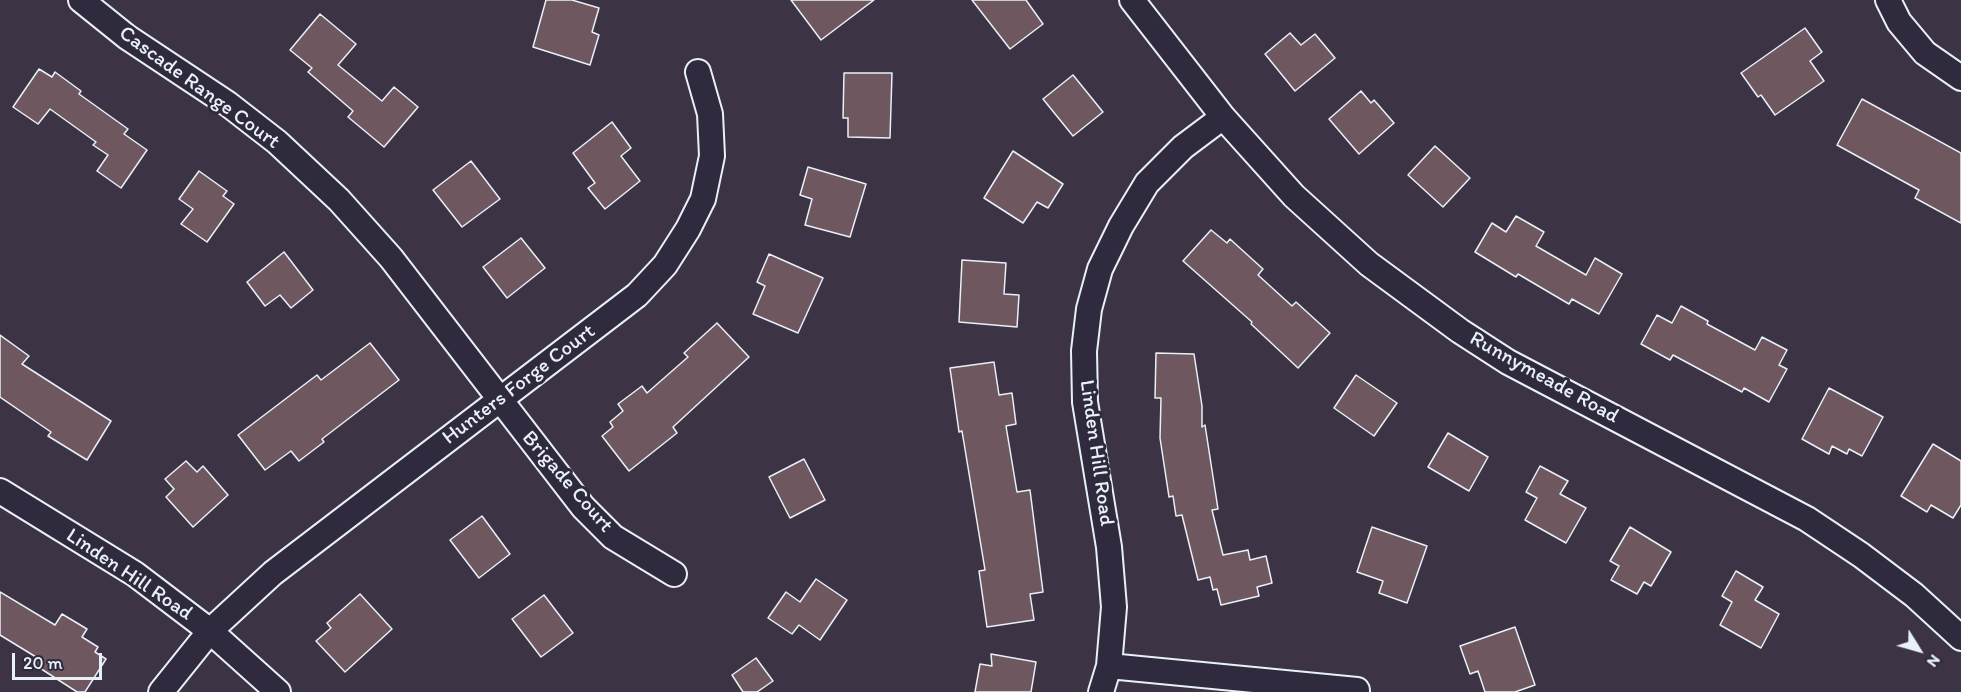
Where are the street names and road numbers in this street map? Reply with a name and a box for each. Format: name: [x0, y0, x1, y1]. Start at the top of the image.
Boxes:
street label: Cascade Range Court: [114, 21, 284, 155]
street label: Hunters Forge Court: [438, 319, 600, 451]
street label: Runnymeade Road: [1465, 326, 1623, 430]
street label: Linden Hill Road: [1073, 378, 1119, 528]
street label: Brigade Court: [516, 426, 618, 538]
street label: Linden Hill Road: [61, 523, 197, 627]

